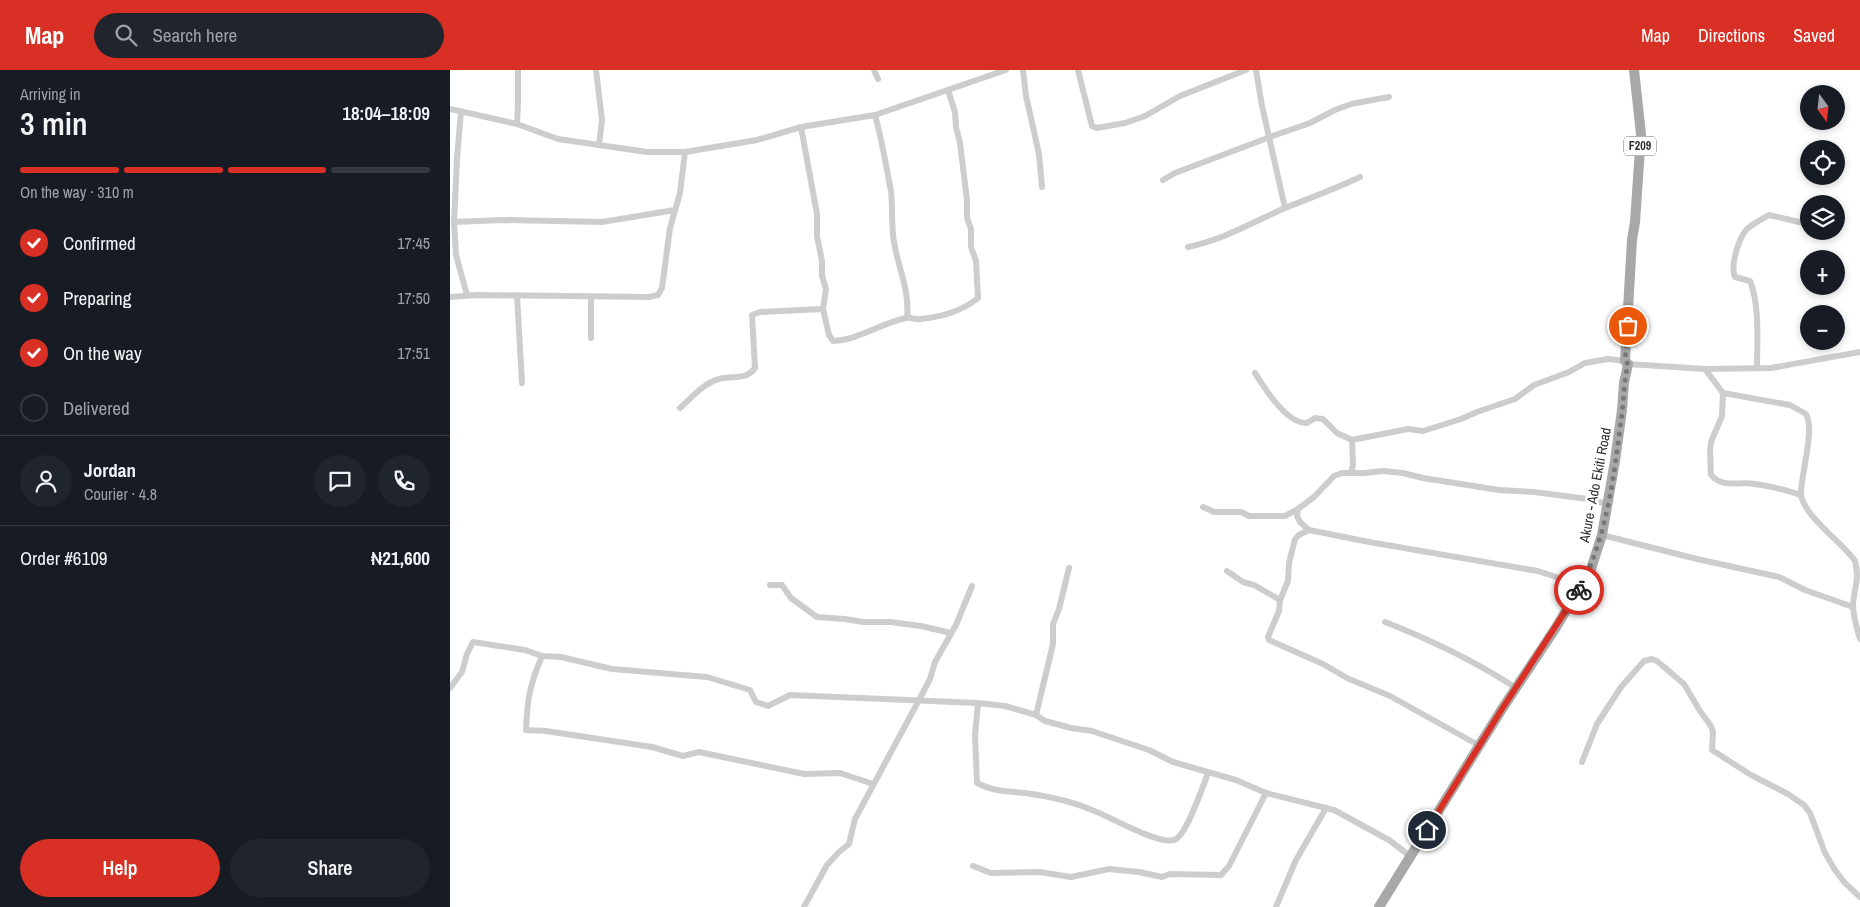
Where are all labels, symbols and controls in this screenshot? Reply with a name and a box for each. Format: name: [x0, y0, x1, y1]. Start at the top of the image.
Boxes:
search box: [94, 13, 444, 58]
text: Map: [25, 19, 64, 51]
icon: search: [112, 21, 140, 49]
text: Search here: [152, 22, 237, 48]
text: Map: [1641, 23, 1670, 48]
text: Directions: [1698, 23, 1765, 48]
text: Saved: [1793, 23, 1835, 48]
text: Arriving in: [20, 83, 81, 105]
north arrow: [1800, 85, 1845, 130]
map controls: [1800, 85, 1845, 350]
text: 18:04–18:09: [342, 100, 430, 126]
text: 3 min: [20, 102, 88, 145]
road number: F209: [1624, 136, 1656, 155]
button: locate: [1800, 140, 1845, 185]
text: On the way · 310 m: [20, 181, 134, 203]
button: layers: [1800, 195, 1845, 240]
icon: check: [20, 229, 48, 257]
text: Confirmed: [63, 230, 136, 256]
text: 17:45: [397, 232, 430, 254]
button: +: [1800, 250, 1845, 295]
icon: check: [20, 284, 48, 312]
text: Preparing: [63, 285, 131, 311]
text: 17:50: [397, 287, 430, 309]
pin: [1607, 305, 1649, 347]
button: −: [1800, 305, 1845, 350]
icon: bag: [1614, 312, 1642, 340]
icon: check: [20, 339, 48, 367]
text: On the way: [63, 340, 142, 366]
text: 17:51: [397, 342, 430, 364]
text: Delivered: [63, 395, 130, 421]
street label: Akure - Ado Ekiti Road: [1575, 426, 1615, 545]
button: person: [20, 455, 72, 507]
button: chat: [314, 455, 366, 507]
button: phone: [378, 455, 430, 507]
text: Jordan: [84, 457, 136, 483]
text: Courier · 4.8: [84, 483, 157, 505]
text: Order #6109: [20, 545, 107, 571]
text: ₦21,600: [371, 545, 430, 571]
courier: [1554, 565, 1604, 615]
icon: bike: [1565, 576, 1593, 604]
pin: [1406, 809, 1448, 851]
icon: home: [1413, 816, 1441, 844]
button: Help: [20, 839, 220, 897]
button: Share: [230, 839, 430, 897]

